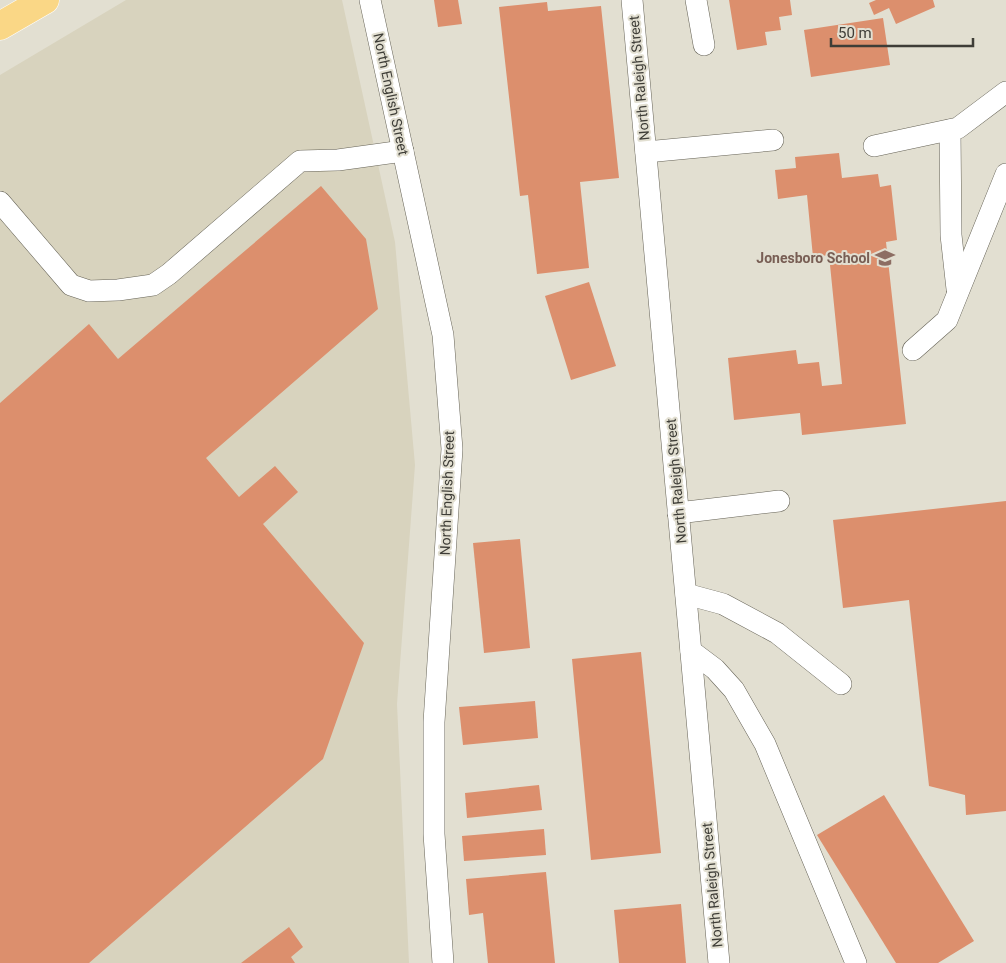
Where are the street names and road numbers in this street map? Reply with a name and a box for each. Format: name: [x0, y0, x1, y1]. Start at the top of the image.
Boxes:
street label: North Raleigh Street: [626, 14, 652, 141]
street label: North English Street: [370, 31, 412, 157]
street label: North Raleigh Street: [663, 417, 689, 544]
street label: North English Street: [437, 430, 457, 556]
street label: North Raleigh Street: [699, 821, 725, 948]

